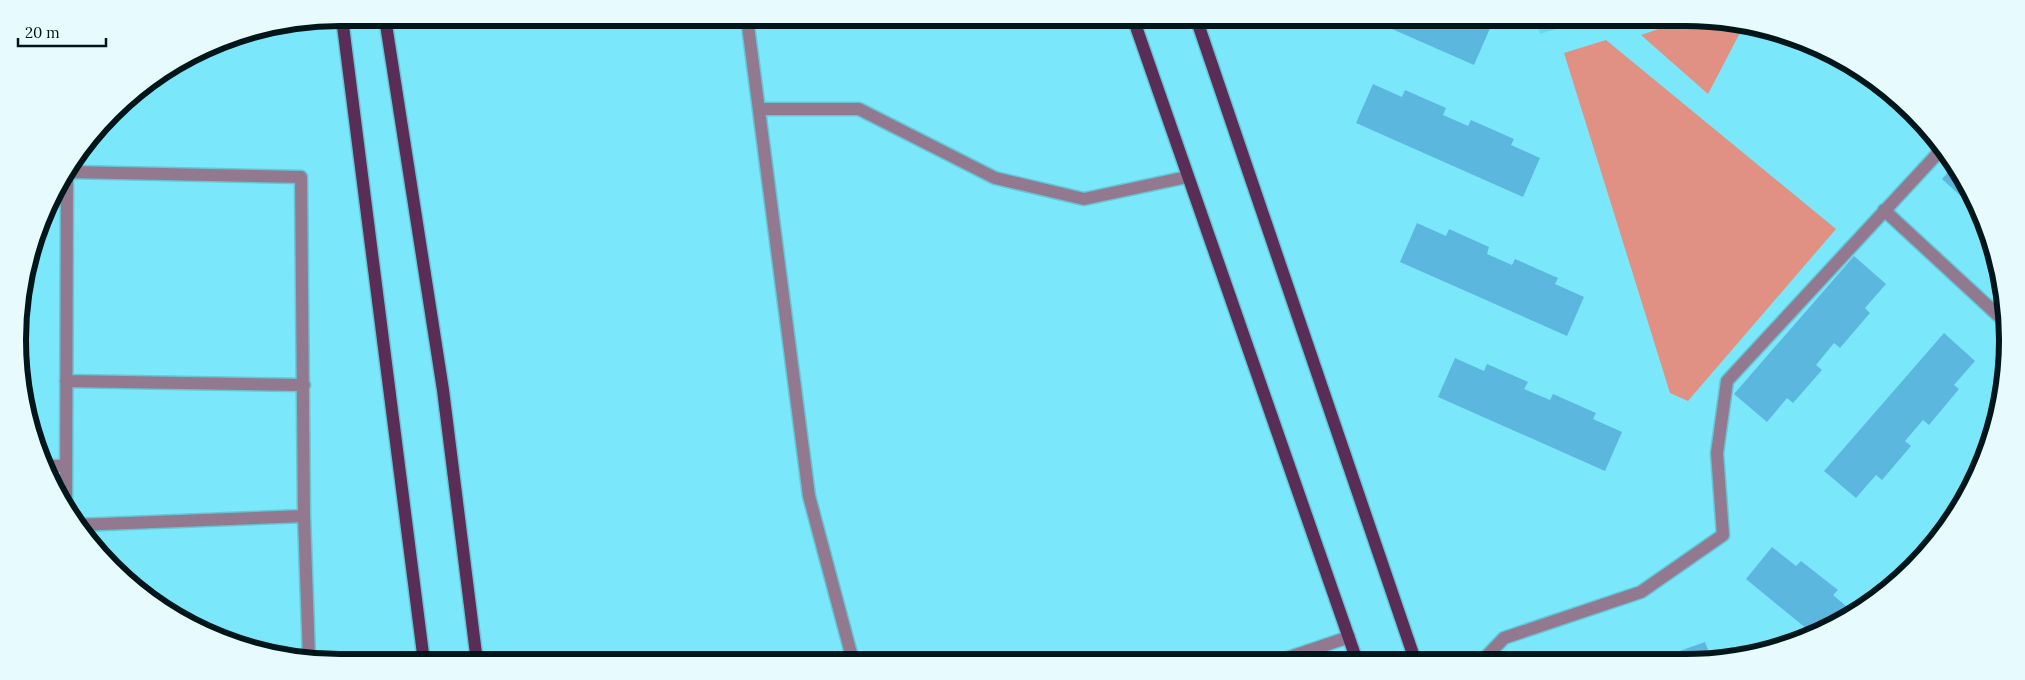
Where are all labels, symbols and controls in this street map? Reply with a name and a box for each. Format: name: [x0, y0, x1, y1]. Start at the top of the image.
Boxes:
scale bar: [18, 15, 105, 47]
text: 20 m: [25, 23, 60, 42]

